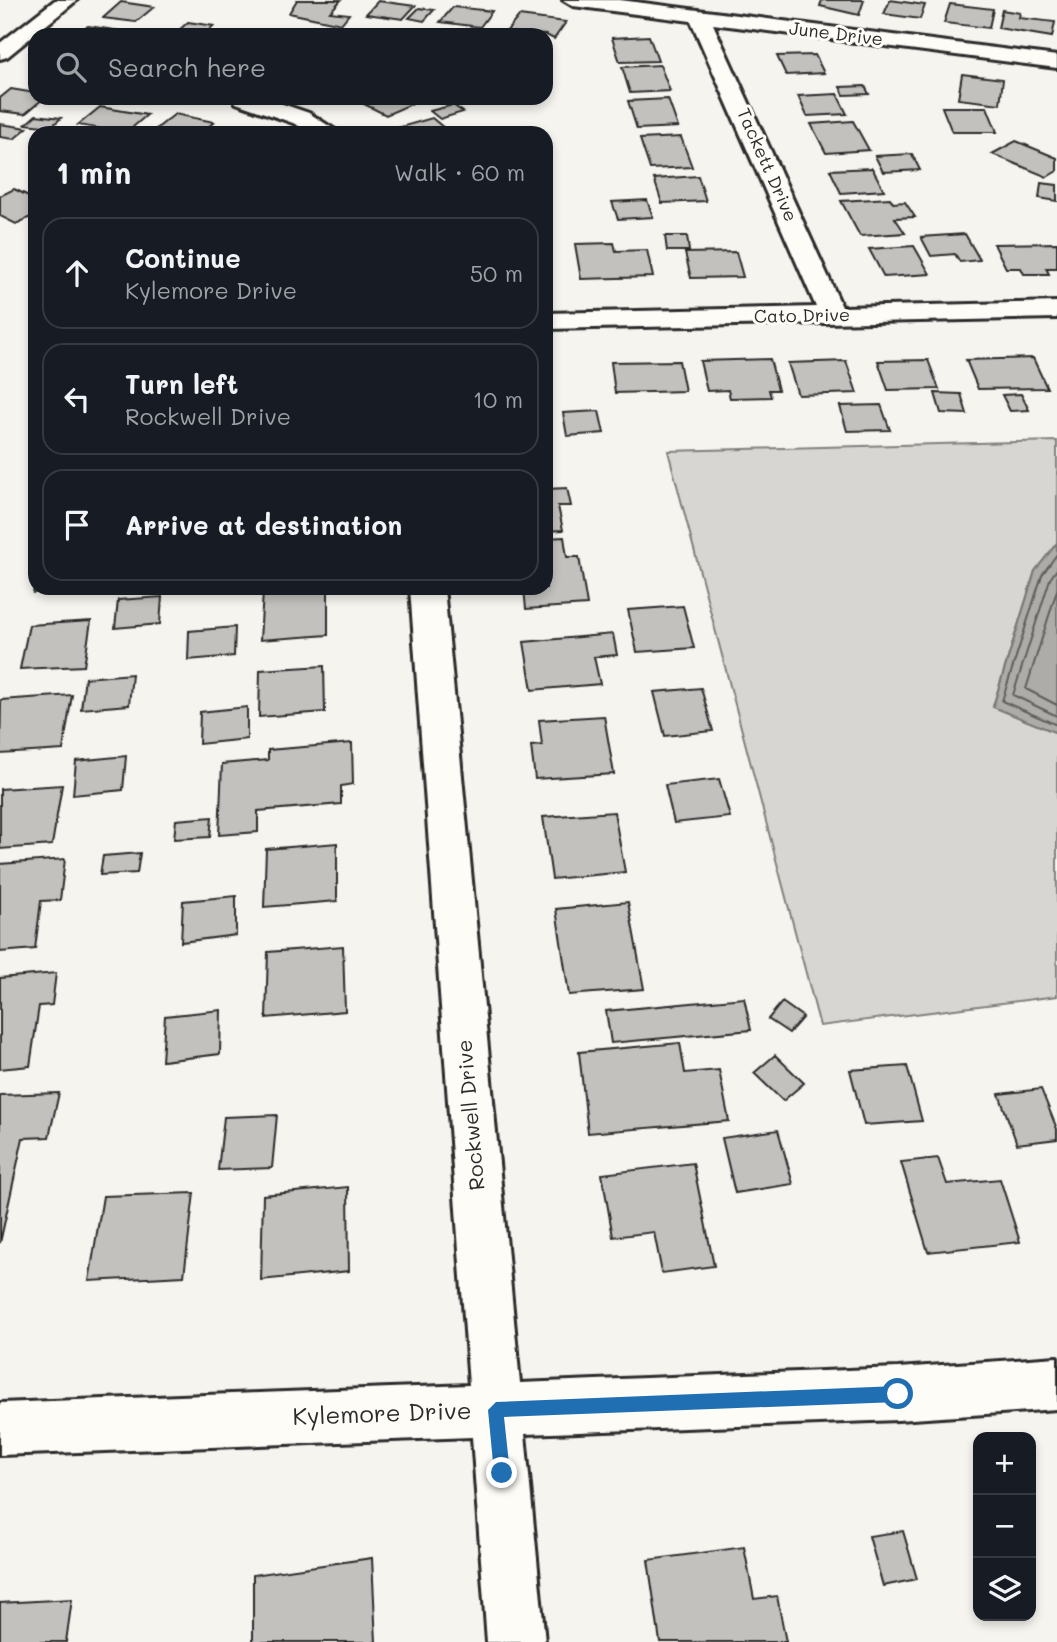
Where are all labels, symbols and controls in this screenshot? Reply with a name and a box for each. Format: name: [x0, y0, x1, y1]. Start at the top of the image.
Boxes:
street label: June Drive: [788, 15, 884, 51]
search box: [28, 28, 553, 105]
icon: search: [52, 48, 90, 86]
text: Search here: [108, 50, 266, 84]
street label: Tackett Drive: [732, 104, 804, 225]
text: 1 min: [56, 152, 131, 192]
text: Walk · 60 m: [394, 157, 525, 187]
text: Continue: [125, 241, 241, 275]
icon: ahead: [58, 254, 96, 292]
text: 50 m: [470, 258, 523, 288]
text: Kylemore Drive: [125, 275, 297, 305]
street label: Cato Drive: [754, 302, 850, 328]
text: Turn left: [125, 367, 238, 401]
icon: left: [58, 380, 96, 418]
text: 10 m: [473, 384, 523, 414]
text: Rockwell Drive: [125, 401, 291, 431]
icon: arrive: [58, 506, 96, 544]
text: Arrive at destination: [125, 508, 402, 542]
street label: Rockwell Drive: [449, 1039, 490, 1192]
route start: [882, 1378, 913, 1409]
street label: Kylemore Drive: [292, 1394, 472, 1431]
map controls: [973, 1432, 1036, 1621]
button: +: [973, 1432, 1036, 1495]
route end: [486, 1457, 517, 1488]
button: −: [973, 1495, 1036, 1558]
button: layers: [973, 1558, 1036, 1621]

